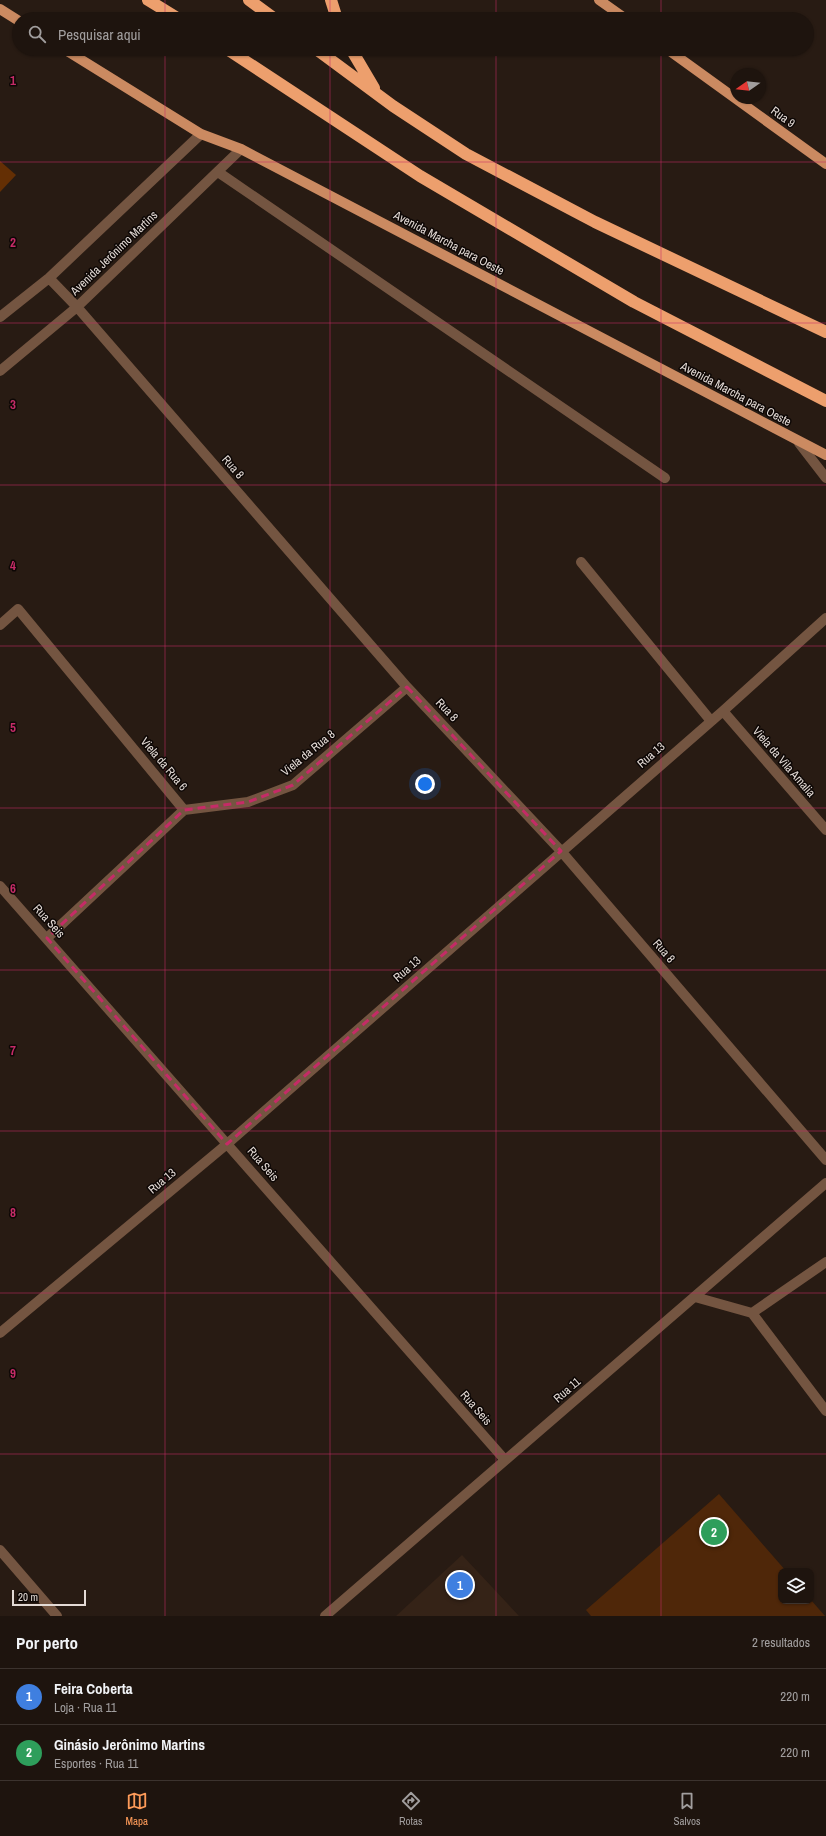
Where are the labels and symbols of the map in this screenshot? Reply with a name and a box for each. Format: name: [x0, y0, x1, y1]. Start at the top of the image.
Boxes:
north arrow: [730, 68, 766, 104]
text: 1: [10, 72, 16, 89]
street label: Rua 9: [768, 103, 798, 131]
street label: Avenida Jerônimo Martins: [66, 207, 161, 299]
street label: Avenida Marcha para Oeste: [390, 207, 507, 279]
text: 2: [10, 234, 16, 251]
street label: Avenida Marcha para Oeste: [677, 358, 794, 430]
text: 3: [10, 396, 16, 413]
street label: Rua 8: [218, 452, 248, 482]
text: 4: [10, 557, 16, 574]
street label: Rua 8: [432, 695, 462, 725]
text: 5: [10, 719, 16, 736]
street label: Viela da Vila Amalia: [749, 723, 819, 801]
street label: Viela da Rua 8: [278, 726, 338, 780]
street label: Viela da Rua 6: [137, 734, 191, 794]
street label: Rua 13: [634, 739, 668, 771]
your location: [415, 774, 435, 794]
text: 6: [10, 880, 16, 897]
street label: Rua Seis: [30, 901, 69, 941]
street label: Rua 8: [649, 936, 679, 966]
street label: Rua 13: [390, 953, 424, 985]
text: 7: [10, 1042, 16, 1059]
street label: Rua Seis: [244, 1143, 282, 1185]
street label: Rua 13: [145, 1165, 179, 1197]
text: 8: [10, 1204, 16, 1221]
text: 9: [10, 1365, 16, 1382]
street label: Rua 11: [550, 1373, 584, 1406]
street label: Rua Seis: [457, 1387, 495, 1429]
pin: 2: [701, 1517, 727, 1547]
pin: 1: [447, 1570, 473, 1600]
scale bar: [12, 1588, 86, 1607]

